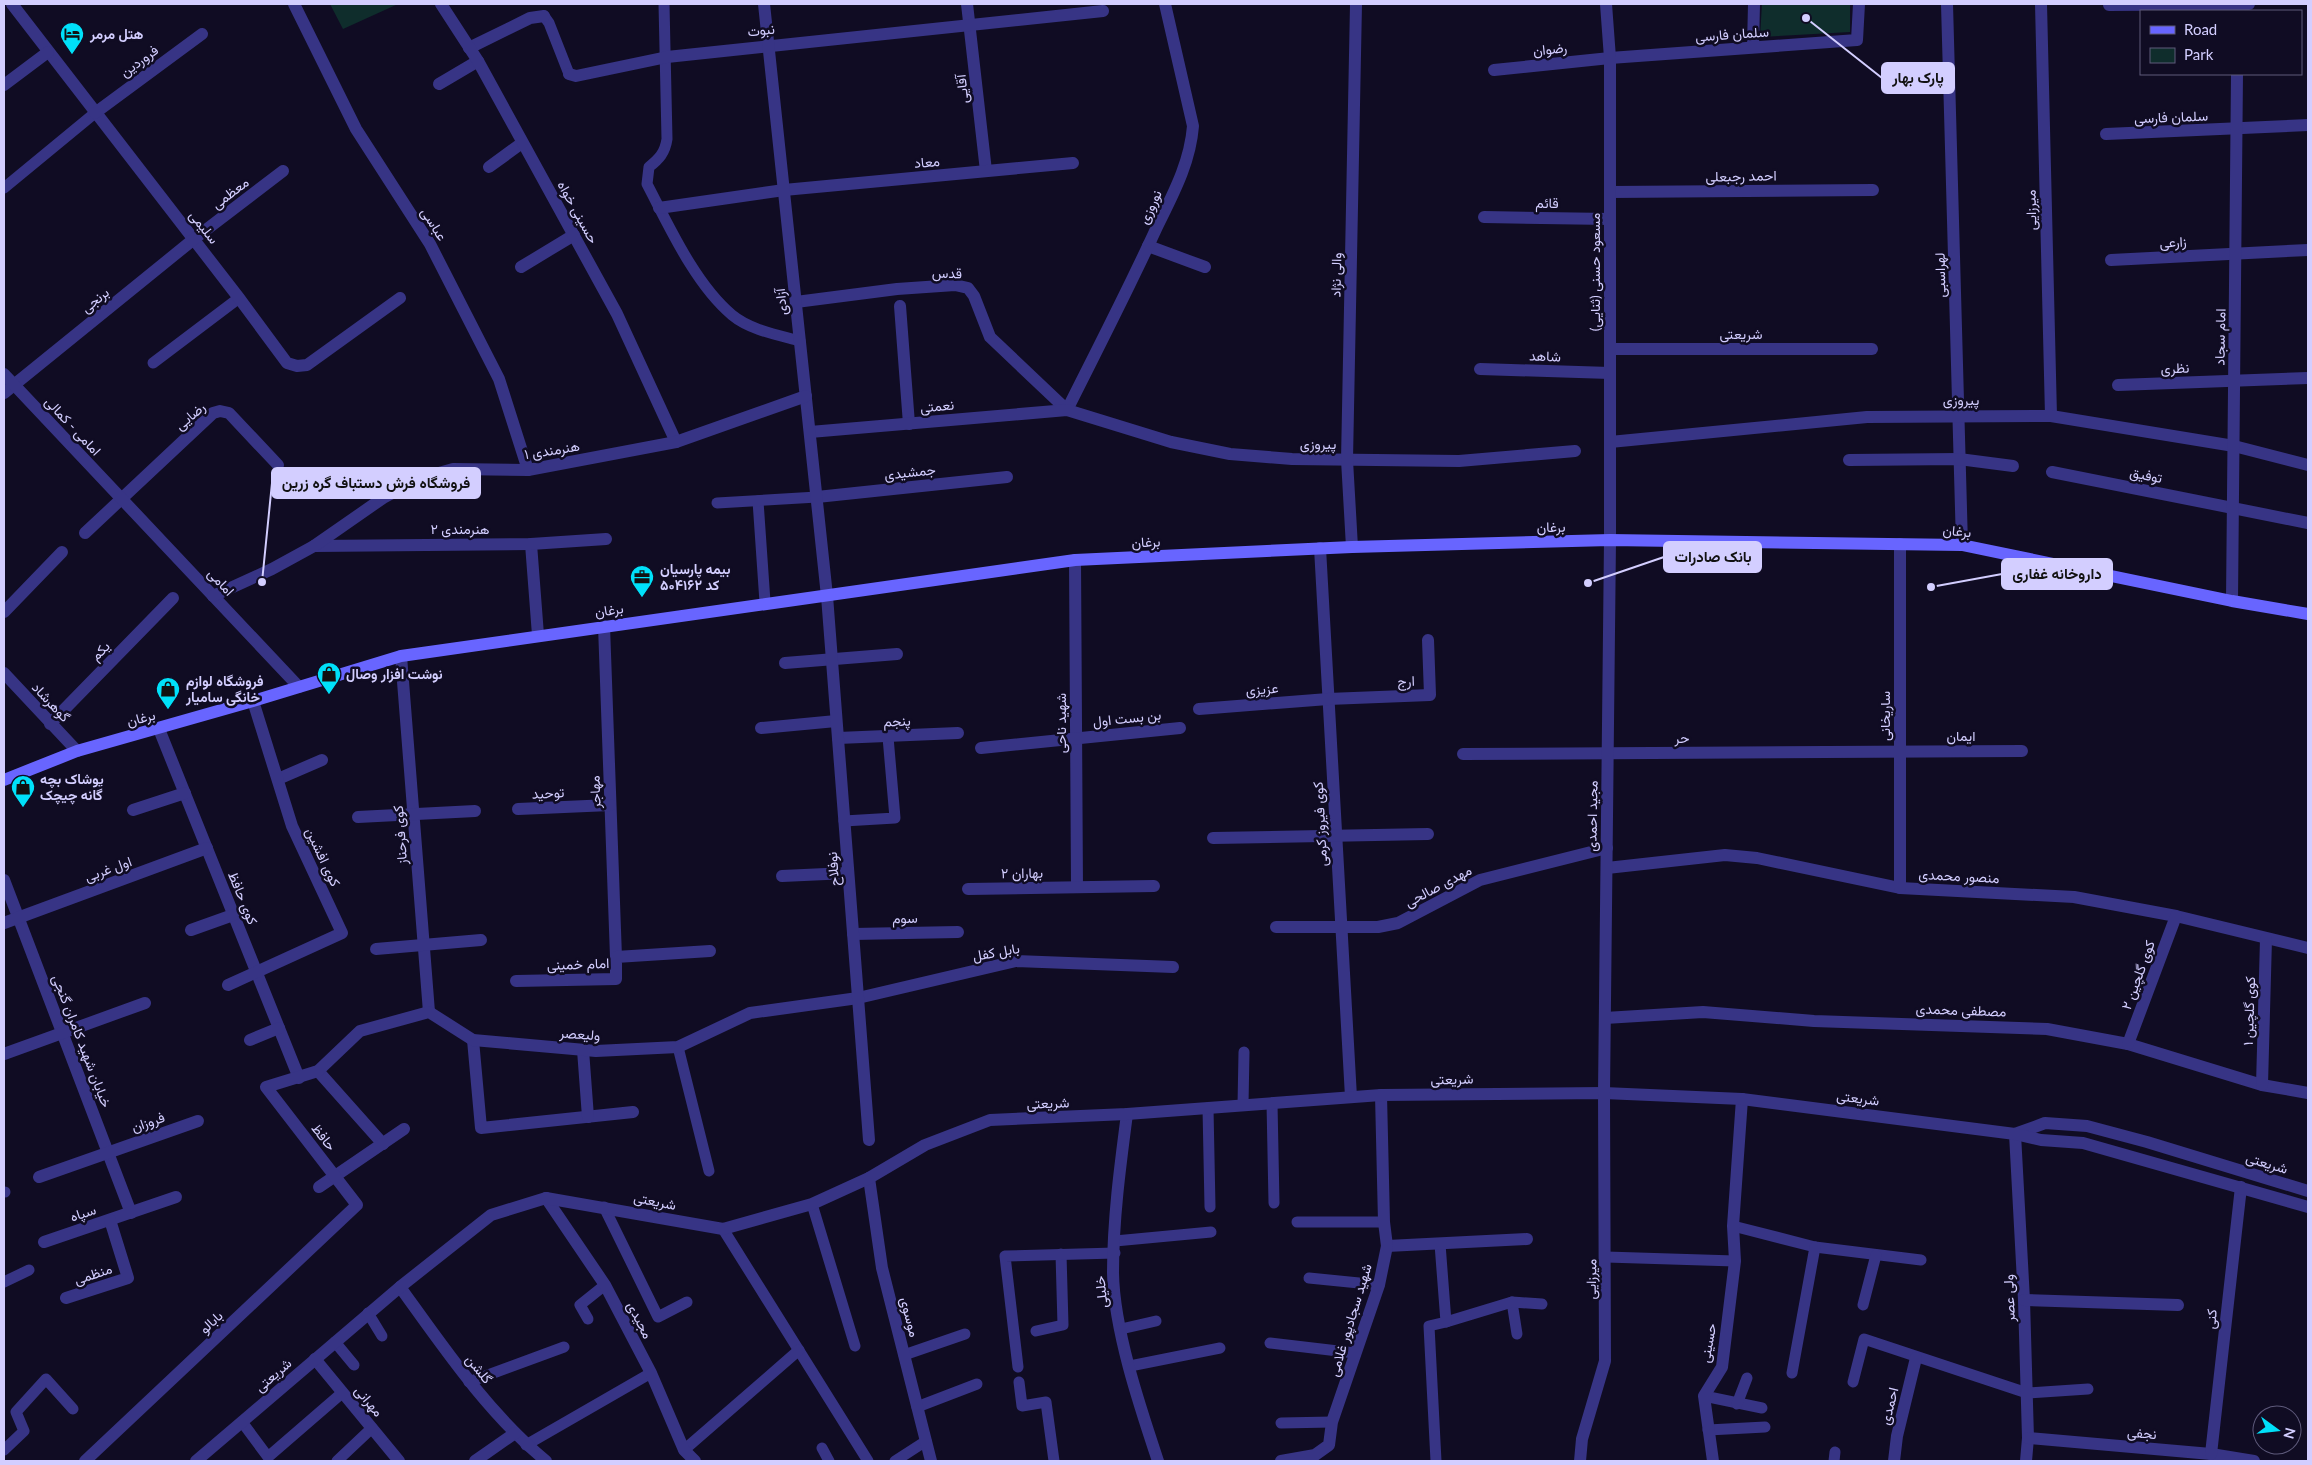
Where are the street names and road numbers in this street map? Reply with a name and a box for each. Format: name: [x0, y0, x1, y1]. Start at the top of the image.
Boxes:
street label: نبوت: [746, 20, 776, 40]
street label: سلمان فارسی: [1694, 22, 1770, 46]
street label: رضوان: [1532, 38, 1568, 60]
street label: فروردین: [116, 41, 162, 81]
street label: آقایی: [951, 72, 972, 104]
street label: سلمان فارسی: [2134, 107, 2208, 127]
street label: معاد: [913, 152, 941, 171]
street label: احمد رجبعلی: [1705, 166, 1777, 186]
street label: معظمی: [208, 173, 252, 213]
street label: حسینی خواه: [553, 177, 603, 247]
street label: نوروزی: [1134, 187, 1166, 227]
street label: میرزایی: [2022, 190, 2040, 230]
street label: قائم: [1535, 194, 1559, 212]
street label: عباسی: [417, 204, 451, 244]
street label: سلیمی: [185, 207, 223, 247]
street label: مسعود حسنی (ثنایی): [1586, 213, 1604, 331]
street label: زارعی: [2159, 232, 2187, 252]
street label: والی نژاد: [1327, 252, 1345, 298]
street label: لهراسبی: [1931, 252, 1949, 298]
street label: قدس: [931, 263, 963, 283]
street label: برنجی: [77, 283, 113, 317]
street label: آزادی: [770, 286, 791, 316]
street label: امام سجاد: [2211, 308, 2229, 366]
street label: شریعتی: [1720, 325, 1762, 343]
street label: شاهد: [1529, 346, 1561, 365]
street label: نظری: [2160, 359, 2190, 377]
street label: پیروزی: [1943, 391, 1979, 410]
street label: امامی - کمالی: [41, 393, 105, 459]
street label: نعمتی: [919, 396, 955, 416]
street label: رضایی: [171, 398, 209, 434]
street label: پیروزی: [1300, 435, 1336, 454]
street label: هنرمندی ۱: [523, 437, 581, 463]
street label: جمشیدی: [883, 460, 937, 484]
street label: توفیق: [2128, 463, 2164, 487]
street label: برغان: [1536, 518, 1566, 536]
street label: هنرمندی ۲: [430, 520, 490, 538]
street label: برغان: [1942, 521, 1972, 541]
street label: برغان: [1131, 532, 1161, 552]
street label: امامی: [204, 564, 238, 600]
street label: برغان: [593, 599, 625, 621]
street label: یکم: [86, 637, 114, 665]
street label: ارج: [1397, 672, 1415, 692]
street label: گوهرشاد: [28, 678, 74, 726]
street label: عزیزی: [1245, 679, 1279, 699]
street label: ساریخانی: [1876, 691, 1894, 741]
street label: شهید ناحی: [1052, 693, 1070, 753]
street label: بن بست اول: [1092, 705, 1162, 732]
street label: برغان: [125, 706, 157, 730]
street label: پنجم: [883, 712, 911, 731]
street label: ایمان: [1947, 727, 1975, 745]
street label: حر: [1674, 729, 1689, 747]
street label: مهاجر: [585, 775, 605, 810]
street label: مجید احمدی: [1582, 780, 1602, 852]
street label: کوی فیروز کرمی: [1309, 781, 1331, 867]
street label: توحید: [531, 783, 565, 803]
street label: کوی فرحناز: [389, 805, 411, 866]
street label: کوی افشین: [302, 825, 344, 889]
street label: نوفلاح: [823, 851, 845, 887]
street label: اول غربی: [82, 852, 134, 887]
street label: مهدی صالحی: [1401, 861, 1475, 911]
street label: بهاران ۲: [1001, 864, 1043, 882]
street label: منصور محمدی: [1918, 865, 2000, 887]
street label: کوی حافظ: [224, 869, 262, 927]
street label: سوم: [892, 909, 918, 927]
street label: کوی گلچین ۲: [2117, 938, 2160, 1013]
street label: بابل کفل: [971, 939, 1021, 965]
street label: امام خمینی: [546, 954, 610, 974]
street label: خیابان شهید کامران گنجی: [48, 972, 116, 1110]
street label: کوی گلچین ۱: [2239, 976, 2260, 1046]
street label: مصطفی محمدی: [1915, 999, 2007, 1021]
street label: ولیعصر: [558, 1024, 601, 1044]
street label: شریعتی: [1430, 1070, 1474, 1088]
street label: شریعتی: [1836, 1086, 1880, 1110]
street label: شریعتی: [1026, 1093, 1070, 1113]
street label: فروزان: [129, 1108, 167, 1136]
street label: حافظ: [308, 1120, 340, 1154]
street label: شریعتی: [2244, 1148, 2290, 1178]
street label: شریعتی: [632, 1188, 678, 1214]
street label: سپاه: [68, 1200, 99, 1227]
street label: منظمی: [72, 1259, 114, 1289]
street label: میرزایی: [1582, 1259, 1600, 1299]
street label: شهید سجادپور غلامی: [1324, 1261, 1377, 1379]
street label: ولی عصر: [1999, 1274, 2019, 1323]
street label: خلیلی: [1090, 1275, 1112, 1309]
street label: موسوی: [896, 1295, 924, 1339]
street label: مجیدی: [623, 1298, 657, 1342]
street label: بابالو: [195, 1307, 227, 1337]
street label: کنی: [2201, 1308, 2221, 1330]
street label: حسینی: [1696, 1322, 1720, 1364]
street label: گلشن: [462, 1351, 496, 1387]
street label: شریعتی: [251, 1354, 295, 1396]
street label: مهرانی: [351, 1382, 387, 1420]
street label: احمدی: [1876, 1385, 1902, 1427]
street label: نجفی: [2126, 1423, 2158, 1443]

